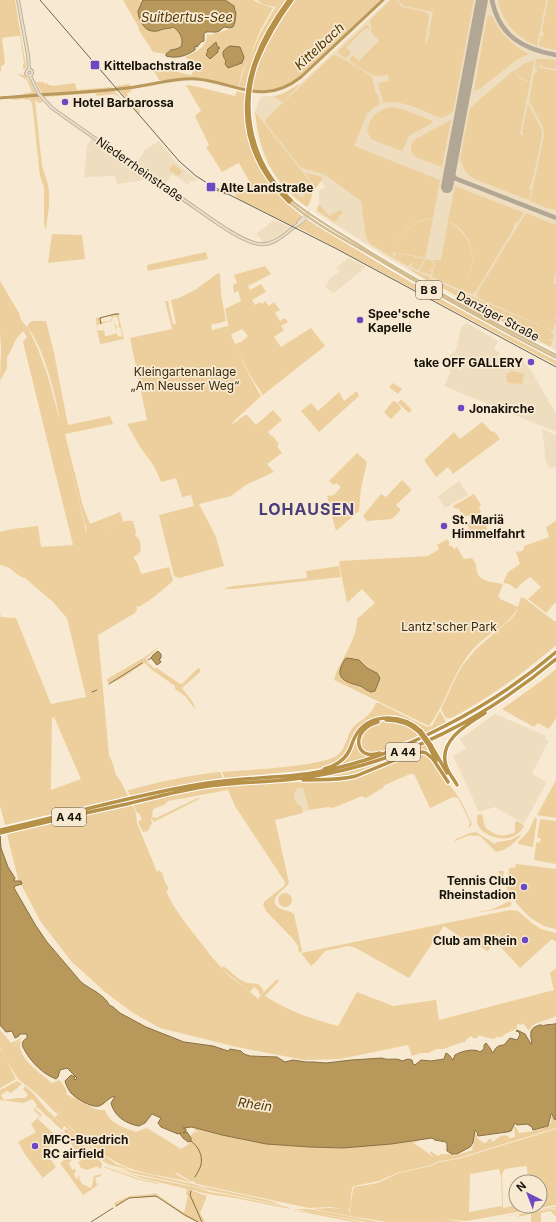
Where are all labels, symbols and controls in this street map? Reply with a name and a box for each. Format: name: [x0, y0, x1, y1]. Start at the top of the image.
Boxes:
water label: Suitbertus-See: [141, 9, 233, 25]
water label: Kittelbach: [291, 19, 347, 73]
place label: Kittelbachstraße: [104, 58, 202, 73]
marker: Kittelbachstraße: [89, 59, 101, 71]
place label: Hotel Barbarossa: [73, 95, 174, 110]
marker: Hotel Barbarossa: [60, 97, 70, 107]
street label: Niederrheinstraße: [94, 133, 186, 205]
place label: Alte Landstraße: [220, 180, 313, 195]
marker: Alte Landstraße: [205, 181, 217, 193]
road number: B 8: [416, 281, 442, 299]
street label: Danziger Straße: [454, 288, 542, 344]
place label: Spee'sche Kapelle: [368, 306, 430, 335]
marker: Spee'sche Kapelle: [355, 315, 365, 325]
place label: take OFF GALLERY: [414, 355, 523, 370]
marker: take OFF GALLERY: [526, 357, 536, 367]
park label: Kleingartenanlage „Am Neusser Weg“: [131, 364, 239, 393]
place label: Jonakirche: [469, 401, 534, 416]
marker: Jonakirche: [456, 403, 466, 413]
district label: LOHAUSEN: [259, 499, 355, 519]
place label: St. Mariä Himmelfahrt: [452, 512, 526, 541]
marker: St. Mariä Himmelfahrt: [439, 521, 449, 531]
park label: Lantz'scher Park: [401, 619, 497, 634]
road number: A 44: [386, 743, 420, 761]
road number: A 44: [52, 808, 86, 826]
place label: Tennis Club Rheinstadion: [439, 873, 516, 902]
marker: Tennis Club Rheinstadion: [519, 882, 529, 892]
place label: Club am Rhein: [433, 933, 517, 948]
marker: Club am Rhein: [520, 935, 530, 945]
water label: Rhein: [237, 1094, 273, 1114]
place label: MFC-Buedrich RC airfield: [43, 1132, 129, 1161]
marker: MFC-Buedrich RC airfield: [30, 1141, 40, 1151]
north arrow: [508, 1174, 548, 1214]
text: N: [514, 1179, 529, 1195]

